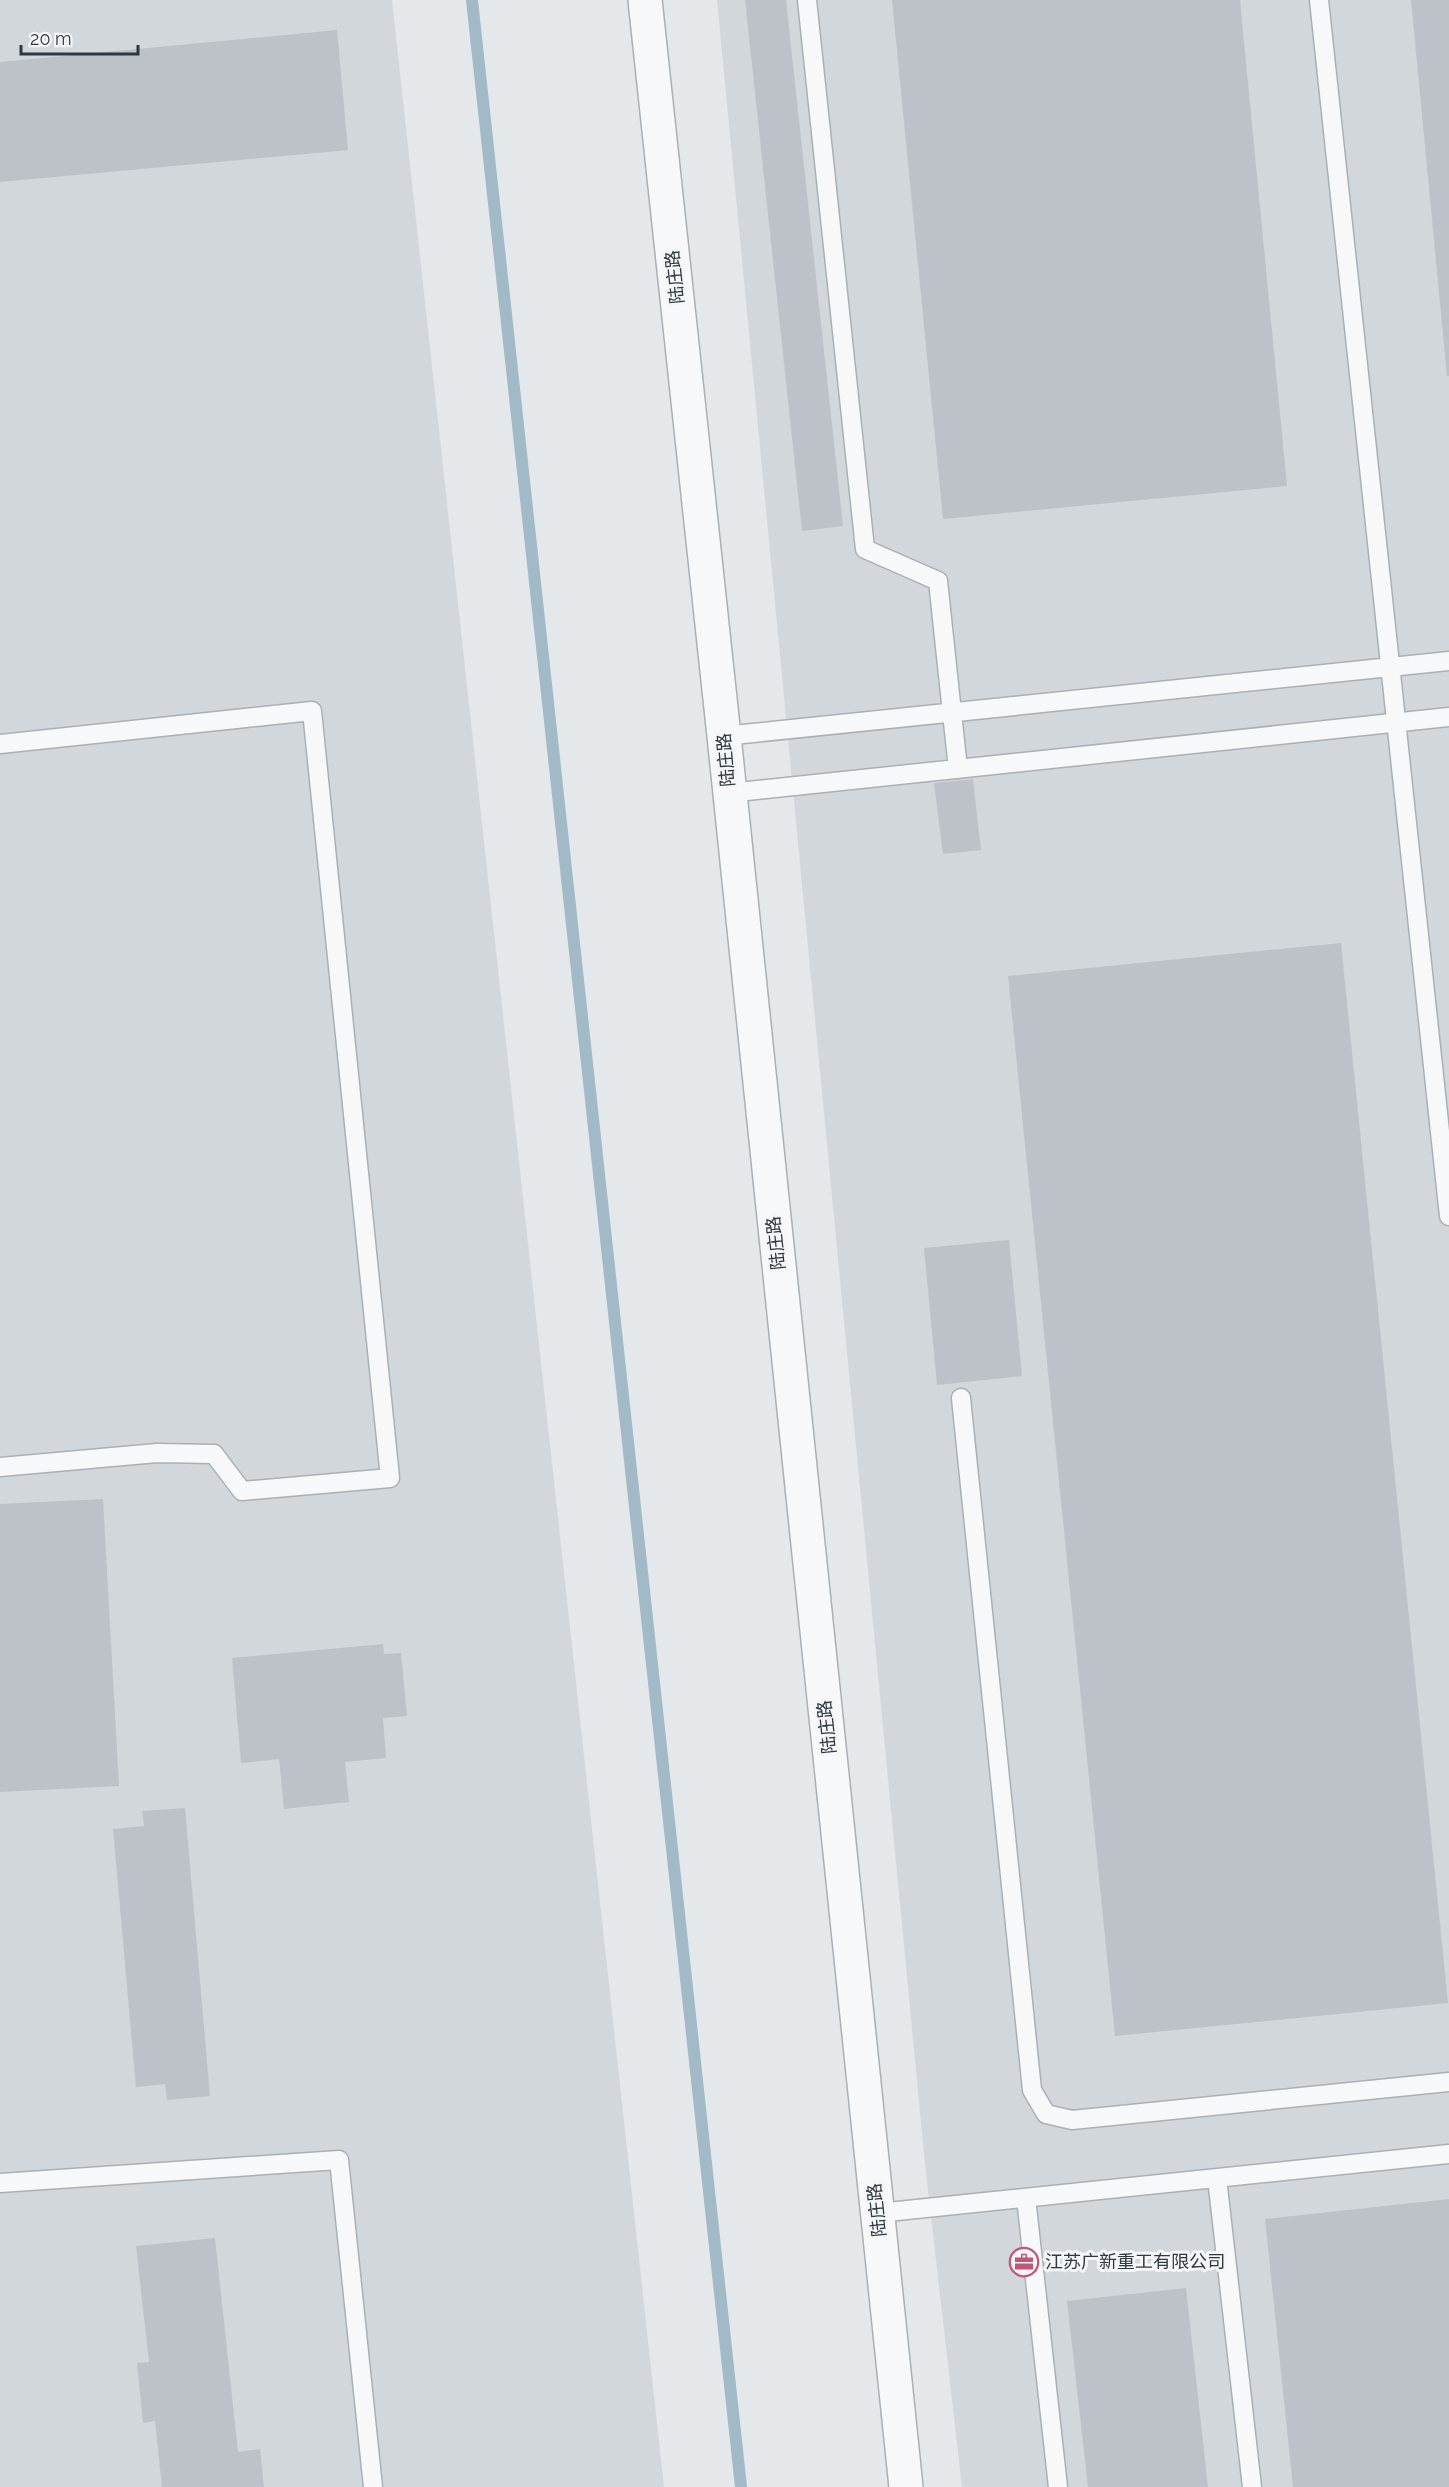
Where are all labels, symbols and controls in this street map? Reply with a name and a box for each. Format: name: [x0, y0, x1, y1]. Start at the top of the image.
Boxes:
scale bar: [21, 18, 138, 56]
text: 20 m: [30, 28, 72, 49]
street label: 陆庄路: [661, 249, 688, 305]
street label: 陆庄路: [713, 732, 738, 788]
street label: 陆庄路: [762, 1215, 789, 1271]
street label: 陆庄路: [813, 1699, 840, 1755]
street label: 陆庄路: [863, 2182, 890, 2238]
office icon: 江苏广新重工有限公司: [1008, 2246, 1040, 2278]
place label: 江苏广新重工有限公司: [1045, 2251, 1225, 2272]

